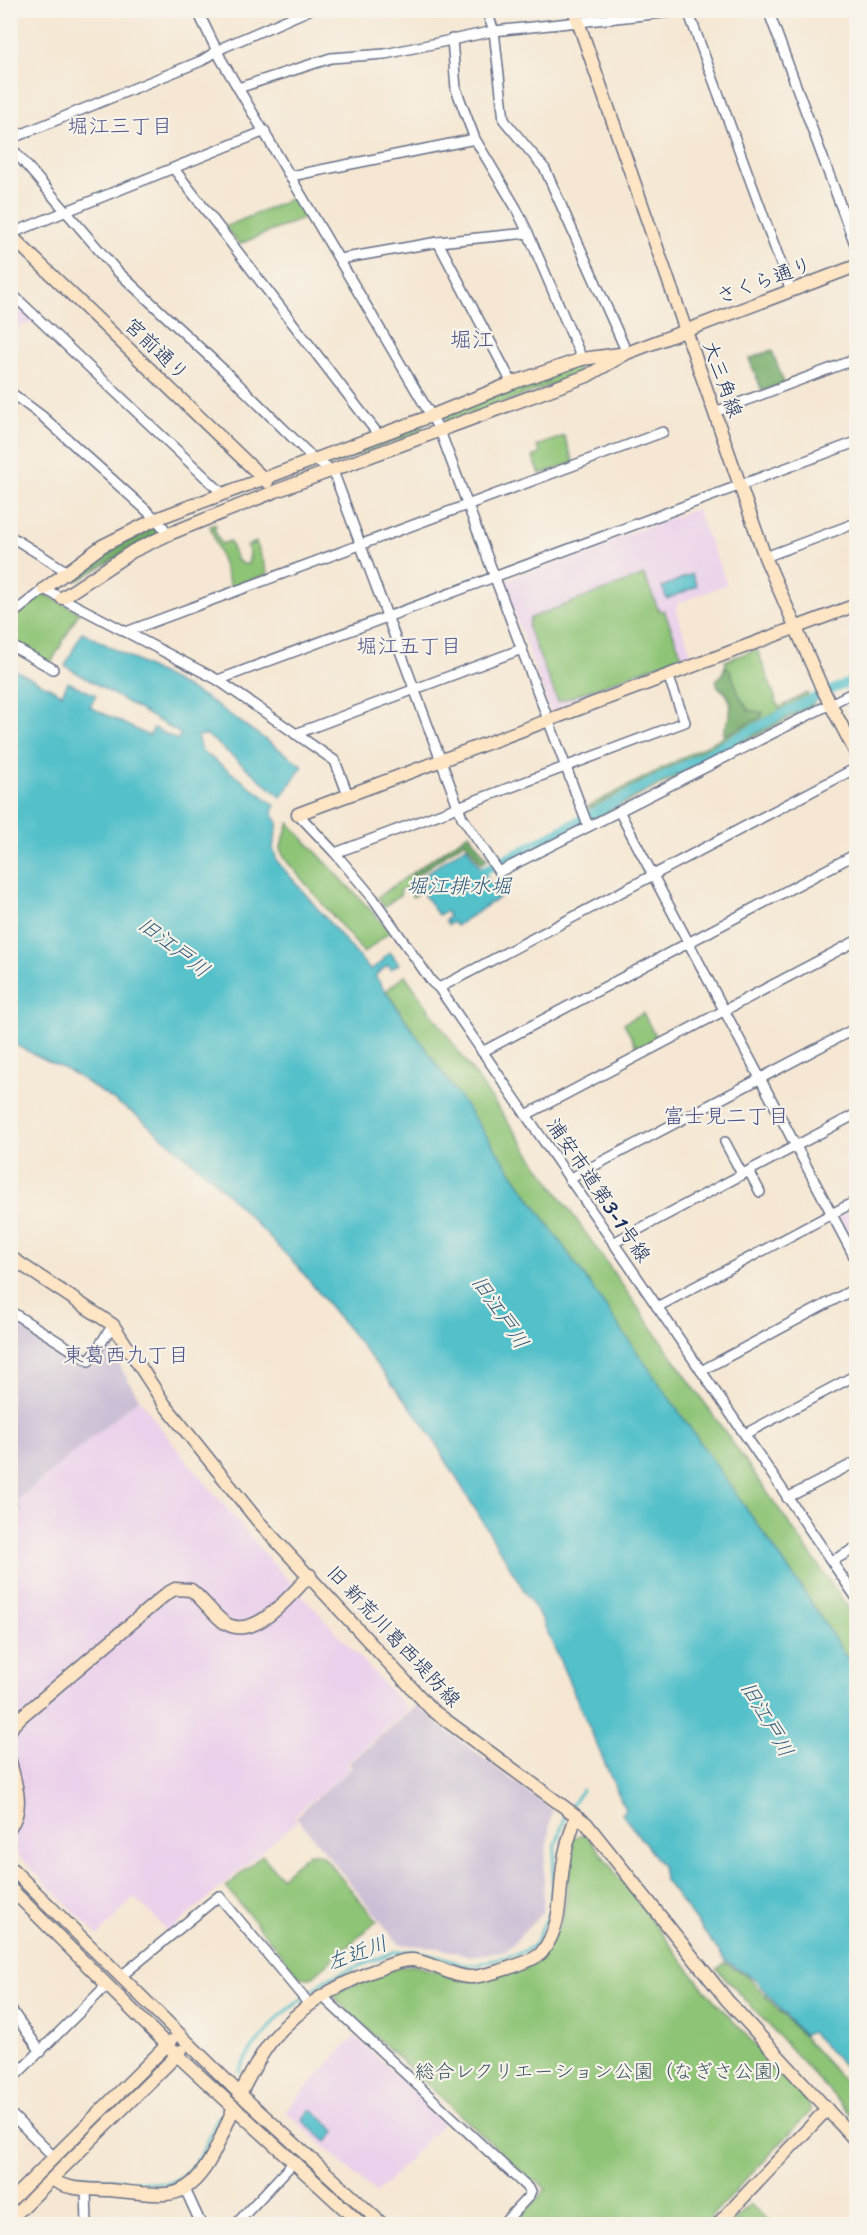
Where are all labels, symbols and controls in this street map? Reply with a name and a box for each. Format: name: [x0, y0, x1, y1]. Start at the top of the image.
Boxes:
district label: 堀江三丁目: [68, 107, 173, 145]
street label: さくら通り: [711, 247, 817, 314]
street label: 宮前通り: [116, 309, 198, 390]
district label: 堀江: [450, 320, 494, 359]
street label: 大三角線: [692, 336, 753, 423]
district label: 堀江五丁目: [357, 627, 462, 665]
water label: 堀江排水堀: [407, 867, 513, 905]
water label: 旧江戸川: [129, 906, 219, 988]
district label: 富士見二丁目: [663, 1097, 789, 1135]
street label: 浦安市道第3-1号線: [537, 1111, 660, 1270]
water label: 旧江戸川: [461, 1267, 539, 1357]
district label: 東葛西九丁目: [63, 1336, 189, 1374]
street label: 旧 新荒川葛西堤防線: [318, 1557, 470, 1716]
water label: 旧江戸川: [730, 1673, 804, 1765]
water label: 左近川: [321, 1924, 393, 1982]
park label: 総合レクリエーション公園（なぎさ公園）: [415, 2054, 793, 2089]

